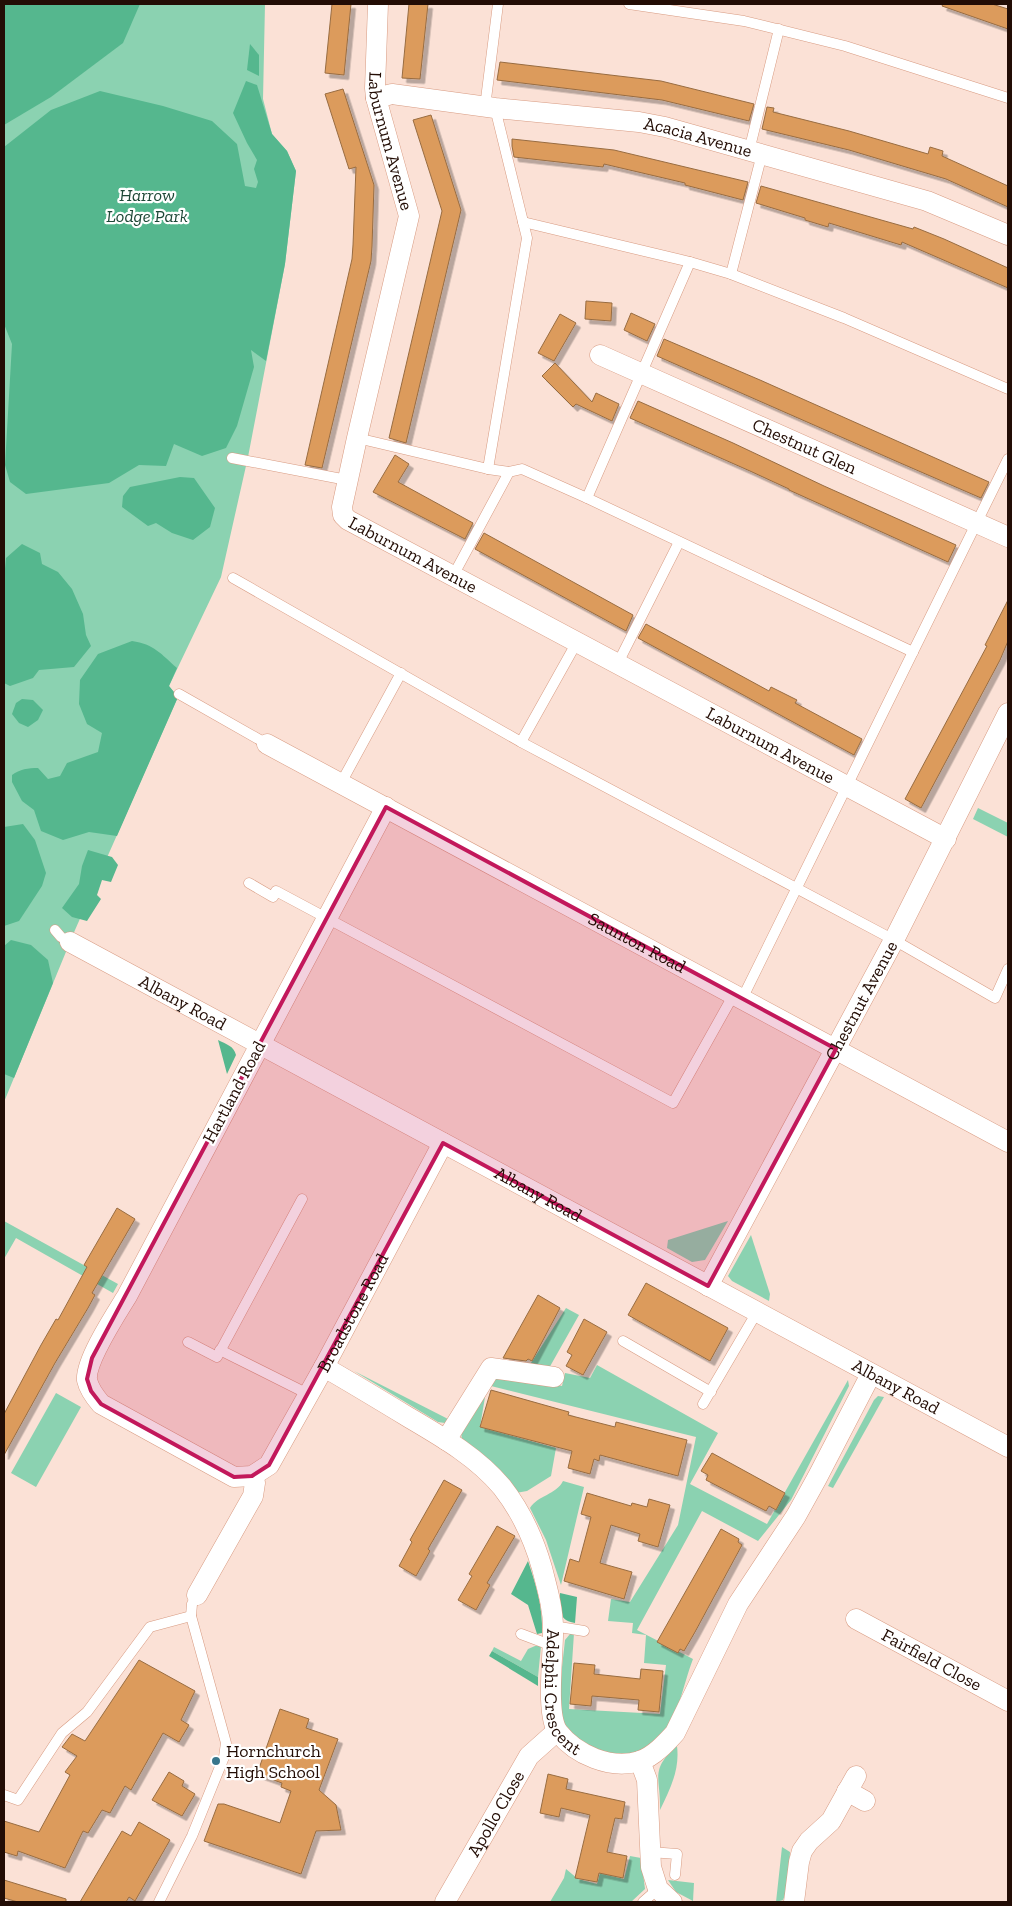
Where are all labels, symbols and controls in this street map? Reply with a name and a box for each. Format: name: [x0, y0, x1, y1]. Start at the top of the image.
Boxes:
street label: Laburnum Avenue: [364, 71, 418, 213]
street label: Acacia Avenue: [642, 112, 755, 162]
park label: Harrow Lodge Park: [106, 184, 188, 227]
street label: Chestnut Glen: [749, 413, 861, 479]
street label: Laburnum Avenue: [345, 511, 481, 598]
street label: Laburnum Avenue: [702, 702, 838, 788]
street label: Saunton Road: [584, 908, 690, 978]
street label: Chestnut Avenue: [820, 937, 902, 1064]
street label: Albany Road: [135, 970, 230, 1035]
street label: Hartland Road: [198, 1037, 270, 1147]
street label: Albany Road: [491, 1162, 586, 1227]
street label: Broadstone Road: [312, 1249, 393, 1376]
street label: Albany Road: [848, 1354, 944, 1419]
street label: Fairfield Close: [878, 1624, 986, 1696]
street label: Adelphi Crescent: [540, 1629, 586, 1760]
place label: Hornchurch High School: [226, 1740, 321, 1783]
marker: Hornchurch High School: [210, 1755, 222, 1767]
street label: Apollo Close: [462, 1767, 529, 1861]

